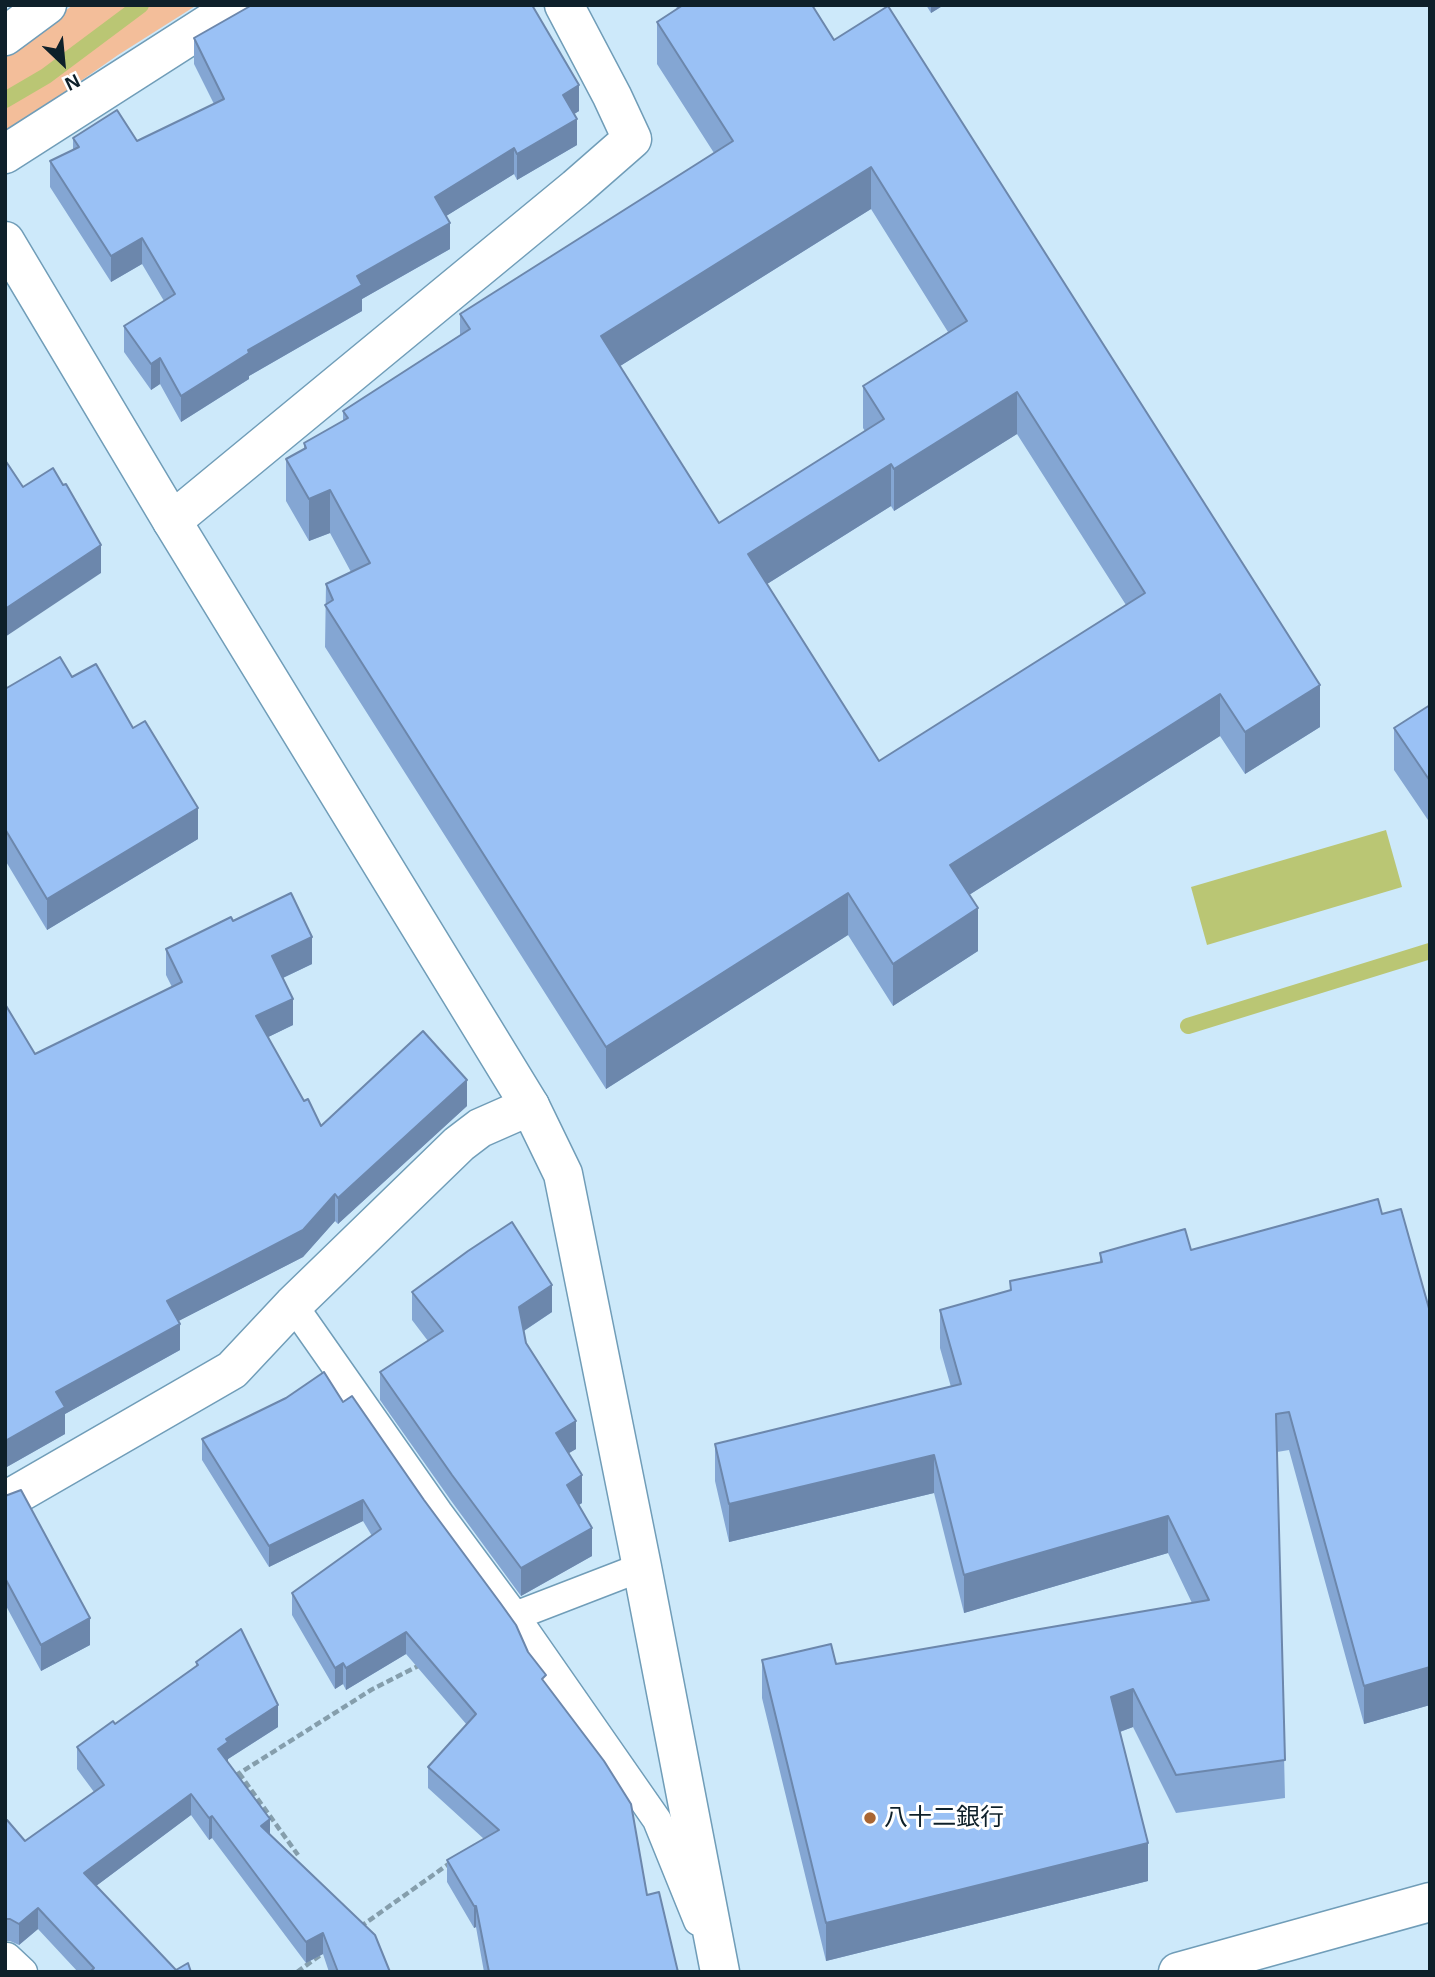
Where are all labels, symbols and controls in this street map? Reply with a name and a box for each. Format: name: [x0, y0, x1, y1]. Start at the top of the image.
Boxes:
north arrow: [28, 28, 98, 98]
text: N: [62, 70, 83, 95]
place label: 八十二銀行: [884, 1804, 1004, 1832]
marker: 八十二銀行: [862, 1810, 878, 1826]

